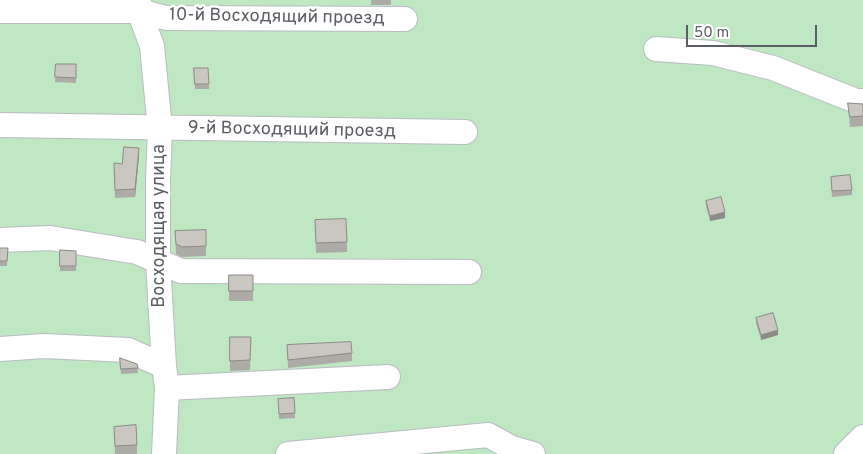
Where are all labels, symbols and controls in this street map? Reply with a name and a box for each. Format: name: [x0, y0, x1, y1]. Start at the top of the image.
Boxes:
street label: 10-й Восходящий проезд: [169, 5, 385, 31]
scale bar: [688, 15, 819, 47]
text: 50 m: [694, 24, 729, 43]
street label: 9-й Восходящий проезд: [188, 118, 396, 144]
street label: Восходящая улица: [149, 144, 171, 308]

